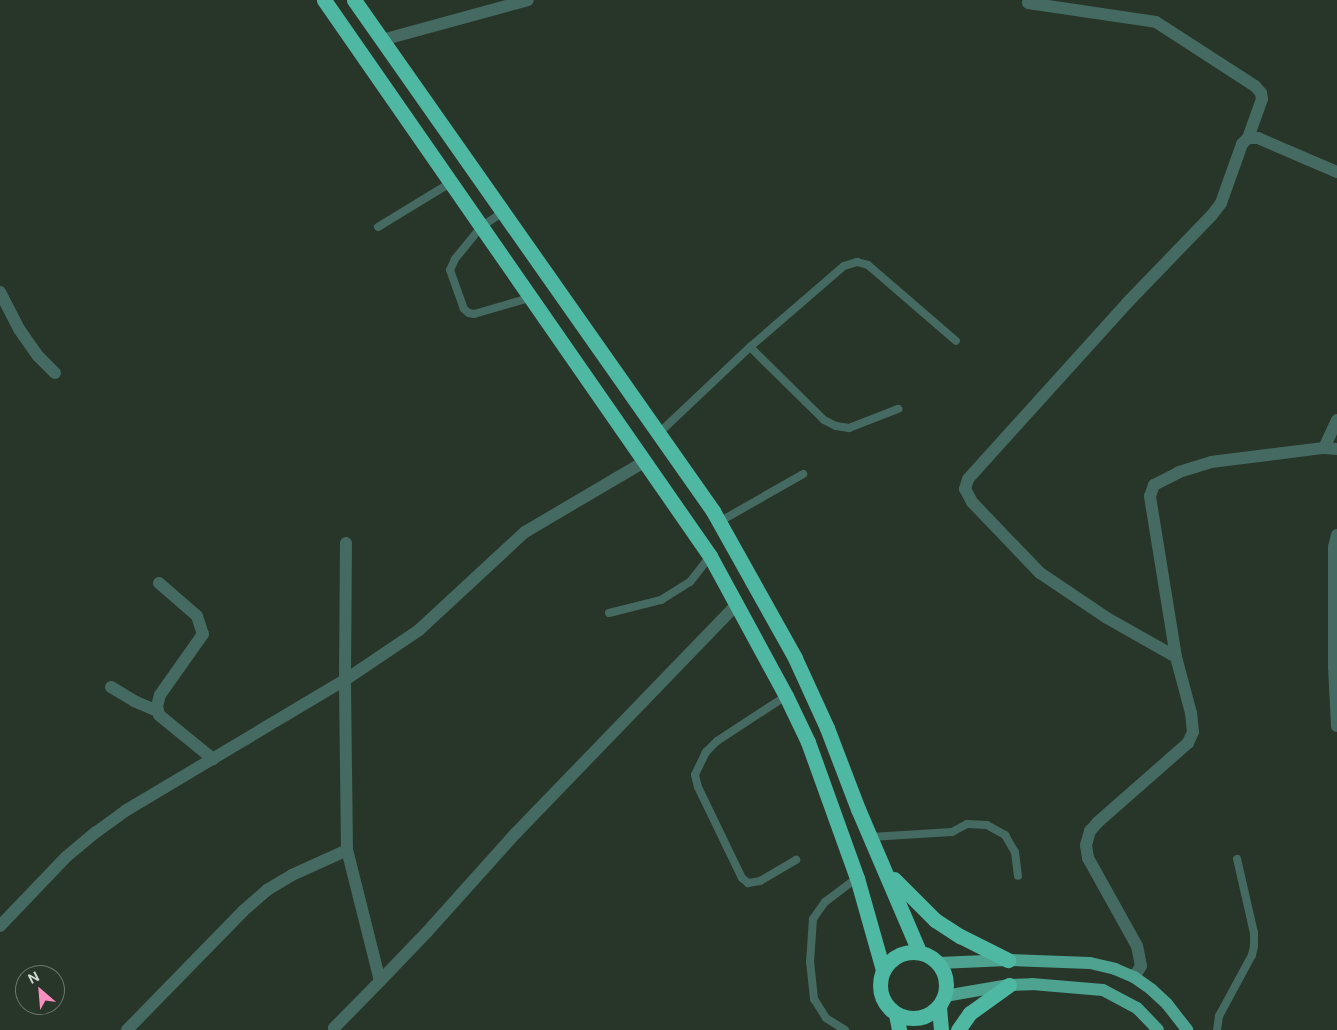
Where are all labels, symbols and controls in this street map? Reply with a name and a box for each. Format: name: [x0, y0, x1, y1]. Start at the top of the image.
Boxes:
north arrow: [15, 965, 65, 1015]
text: N: [25, 967, 42, 988]

